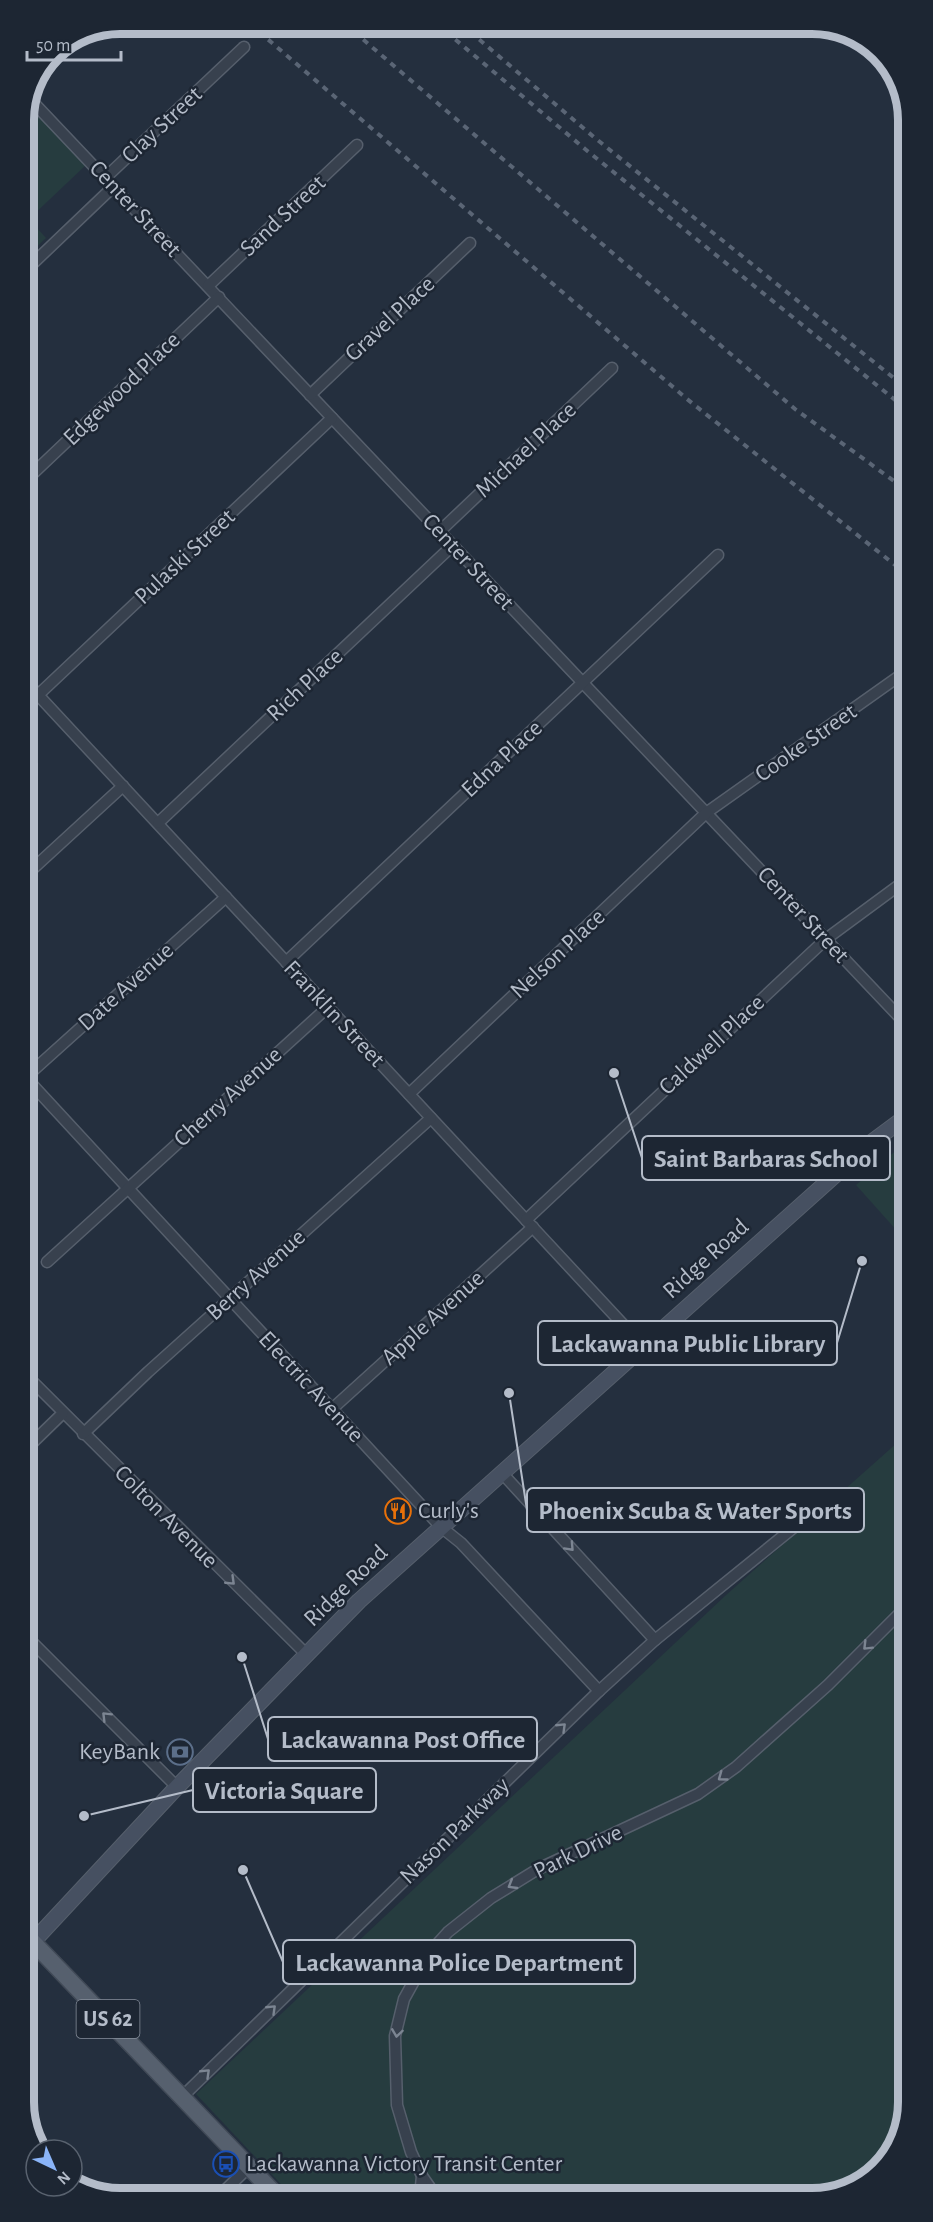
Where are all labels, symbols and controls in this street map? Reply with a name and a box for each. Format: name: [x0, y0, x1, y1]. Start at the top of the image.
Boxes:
scale bar: [27, 24, 122, 62]
text: 50 m: [36, 37, 70, 55]
street label: Clay Street: [117, 82, 207, 168]
street label: Center Street: [85, 156, 186, 262]
street label: Sand Street: [236, 171, 331, 261]
street label: Gravel Place: [341, 272, 439, 366]
street label: Edgewood Place: [59, 328, 185, 450]
street label: Michael Place: [471, 397, 581, 503]
street label: Pulaski Street: [130, 505, 240, 609]
street label: Center Street: [418, 509, 519, 615]
street label: Rich Place: [262, 644, 348, 726]
street label: Cooke Street: [751, 699, 861, 787]
street label: Edna Place: [457, 716, 547, 802]
street label: Center Street: [753, 862, 854, 968]
street label: Nelson Place: [506, 904, 610, 1004]
street label: Date Avenue: [74, 938, 178, 1036]
street label: Franklin Street: [279, 956, 389, 1072]
street label: Caldwell Place: [655, 990, 769, 1100]
street label: Cherry Avenue: [169, 1043, 287, 1151]
callout: Saint Barbaras School: [642, 1136, 890, 1180]
text: Saint Barbaras School: [654, 1146, 878, 1172]
street label: Ridge Road: [659, 1215, 753, 1303]
street label: Berry Avenue: [202, 1225, 310, 1325]
street label: Apple Avenue: [377, 1266, 489, 1370]
callout: Lackawanna Public Library: [538, 1321, 837, 1365]
street label: Electric Avenue: [254, 1327, 368, 1447]
text: Lackawanna Public Library: [551, 1331, 826, 1357]
street label: Colton Avenue: [110, 1461, 222, 1573]
callout: Phoenix Scuba & Water Sports: [527, 1488, 864, 1532]
restaurant icon: Curly's: [383, 1496, 413, 1526]
text: Phoenix Scuba & Water Sports: [538, 1498, 852, 1524]
place label: Curly's: [418, 1499, 479, 1523]
one-way arrow: [563, 1540, 574, 1551]
street label: Ridge Road: [300, 1541, 392, 1631]
one-way arrow: [224, 1574, 235, 1585]
one-way arrow: [863, 1639, 874, 1650]
one-way arrow: [103, 1713, 114, 1724]
callout: Lackawanna Post Office: [268, 1717, 537, 1761]
one-way arrow: [555, 1723, 566, 1734]
text: Lackawanna Post Office: [281, 1727, 525, 1753]
bank icon: KeyBank: [165, 1737, 195, 1767]
place label: KeyBank: [79, 1740, 160, 1764]
callout: Victoria Square: [193, 1768, 376, 1812]
one-way arrow: [717, 1770, 728, 1781]
street label: Nason Parkway: [396, 1773, 514, 1889]
text: Victoria Square: [205, 1778, 363, 1804]
street label: Park Drive: [530, 1820, 626, 1884]
one-way arrow: [508, 1878, 518, 1890]
callout: Lackawanna Police Department: [283, 1940, 635, 1984]
text: Lackawanna Police Department: [295, 1950, 623, 1976]
road number: US 62: [76, 2000, 140, 2038]
one-way arrow: [265, 2005, 275, 2016]
one-way arrow: [392, 2029, 404, 2038]
one-way arrow: [199, 2069, 210, 2080]
north arrow: [24, 2138, 84, 2198]
bus stop icon: Lackawanna Victory Transit Center: [211, 2149, 241, 2179]
place label: Lackawanna Victory Transit Center: [246, 2152, 563, 2176]
text: N: [54, 2168, 73, 2188]

